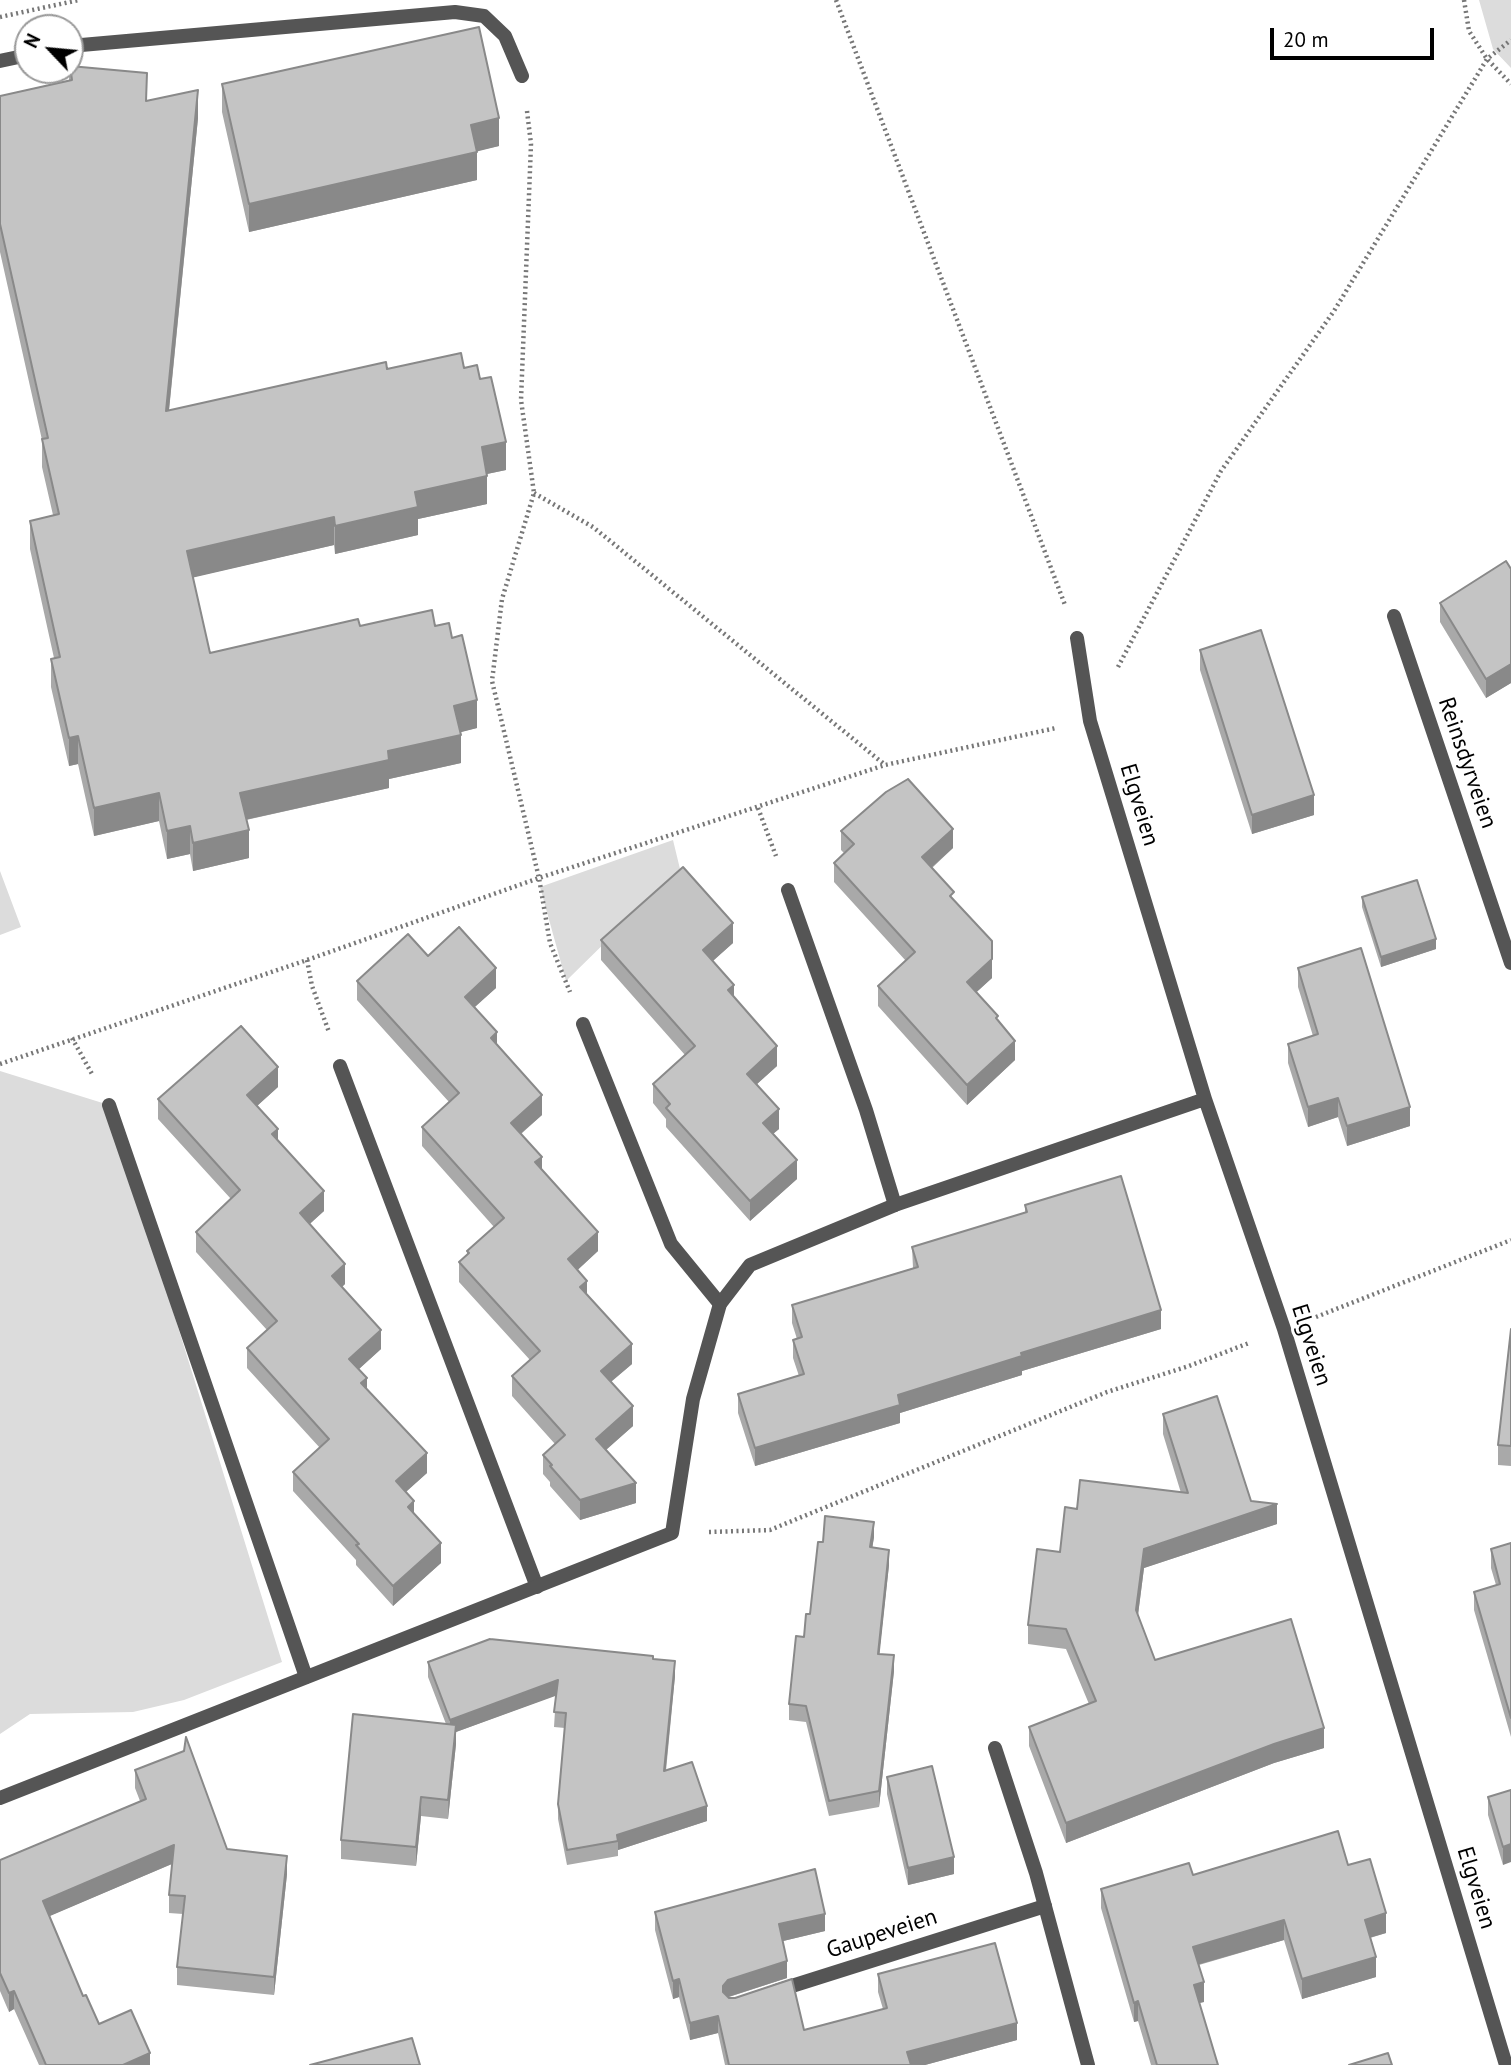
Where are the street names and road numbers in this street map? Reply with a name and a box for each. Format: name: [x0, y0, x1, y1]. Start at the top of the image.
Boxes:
street label: Reinsdyrveien: [1432, 694, 1502, 832]
street label: Elgveien: [1113, 761, 1165, 849]
street label: Elgveien: [1285, 1301, 1337, 1389]
street label: Elgveien: [1450, 1844, 1502, 1932]
street label: Gaupeveien: [823, 1903, 941, 1965]

